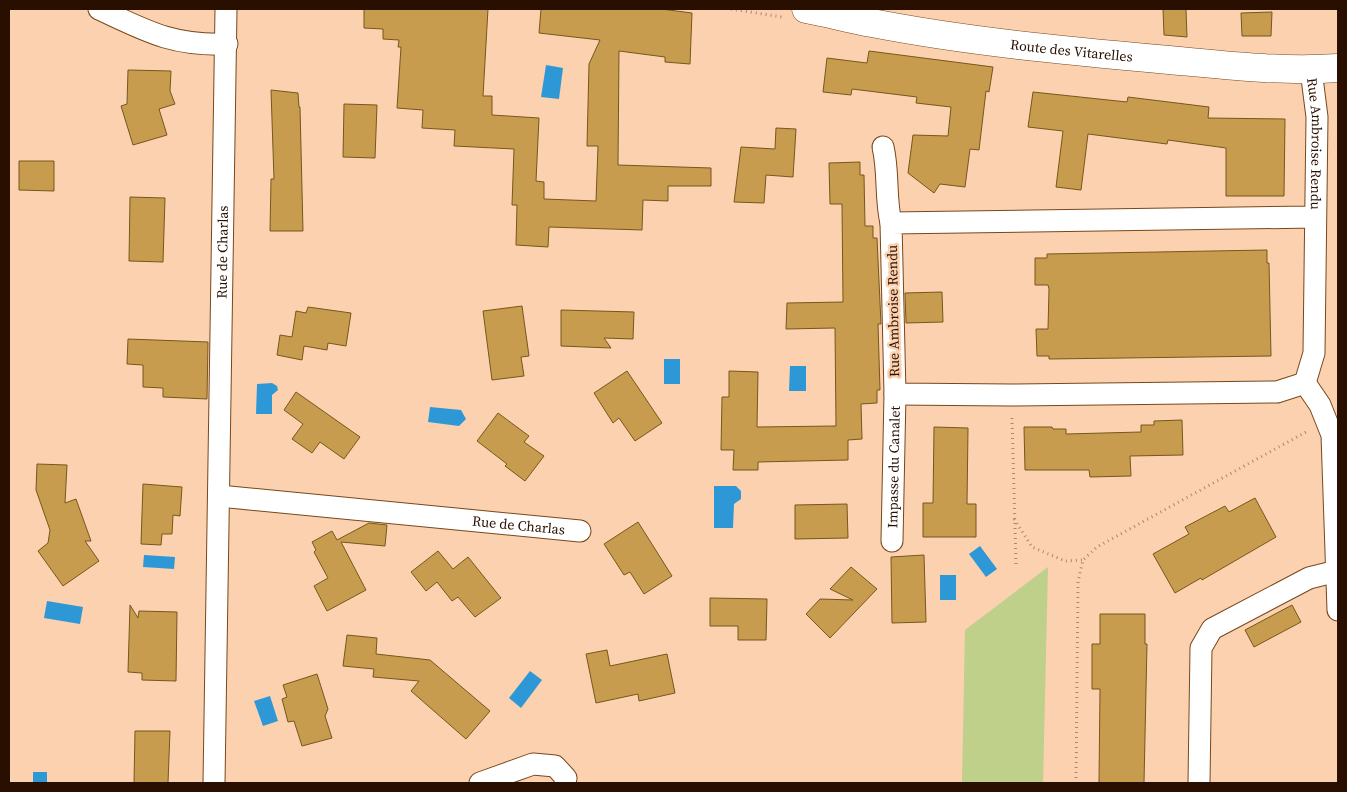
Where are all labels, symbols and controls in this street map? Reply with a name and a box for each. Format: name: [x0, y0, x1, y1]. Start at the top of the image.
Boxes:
street label: Route des Vitarelles: [1009, 34, 1134, 67]
street label: Rue Ambroise Rendu: [1302, 77, 1327, 210]
street label: Rue de Charlas: [212, 205, 233, 299]
street label: Rue Ambroise Rendu: [882, 245, 904, 377]
street label: Impasse du Canalet: [882, 405, 905, 528]
street label: Rue de Charlas: [471, 511, 566, 539]

